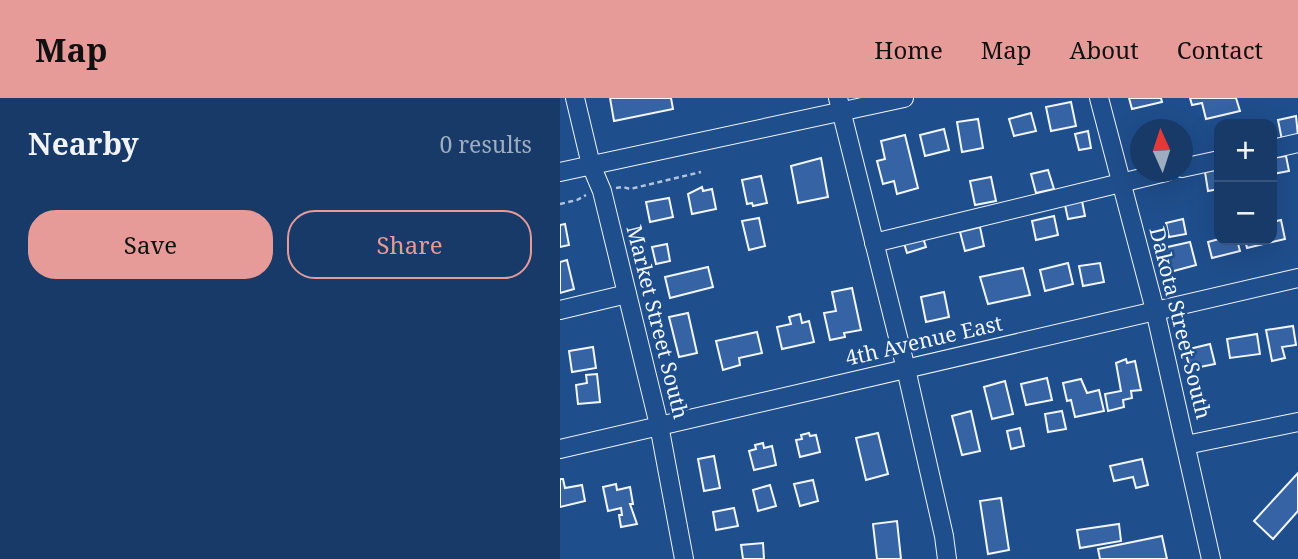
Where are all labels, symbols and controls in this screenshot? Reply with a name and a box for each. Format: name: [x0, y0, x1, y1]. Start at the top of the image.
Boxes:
text: Map: [35, 27, 108, 72]
text: Home: [874, 33, 943, 66]
text: Map: [981, 33, 1032, 66]
text: About: [1070, 33, 1139, 66]
text: Contact: [1177, 33, 1263, 66]
north arrow: [1130, 119, 1193, 182]
map controls: [1214, 119, 1277, 245]
button: +: [1214, 119, 1277, 182]
text: Nearby: [28, 123, 139, 164]
text: 0 results: [439, 128, 532, 160]
button: −: [1214, 182, 1277, 245]
button: Save: [28, 210, 273, 279]
button: Share: [287, 210, 532, 279]
street label: Market Street South: [620, 222, 696, 422]
street label: Dakota Street South: [1144, 224, 1218, 422]
street label: 4th Avenue East: [843, 308, 1005, 372]

